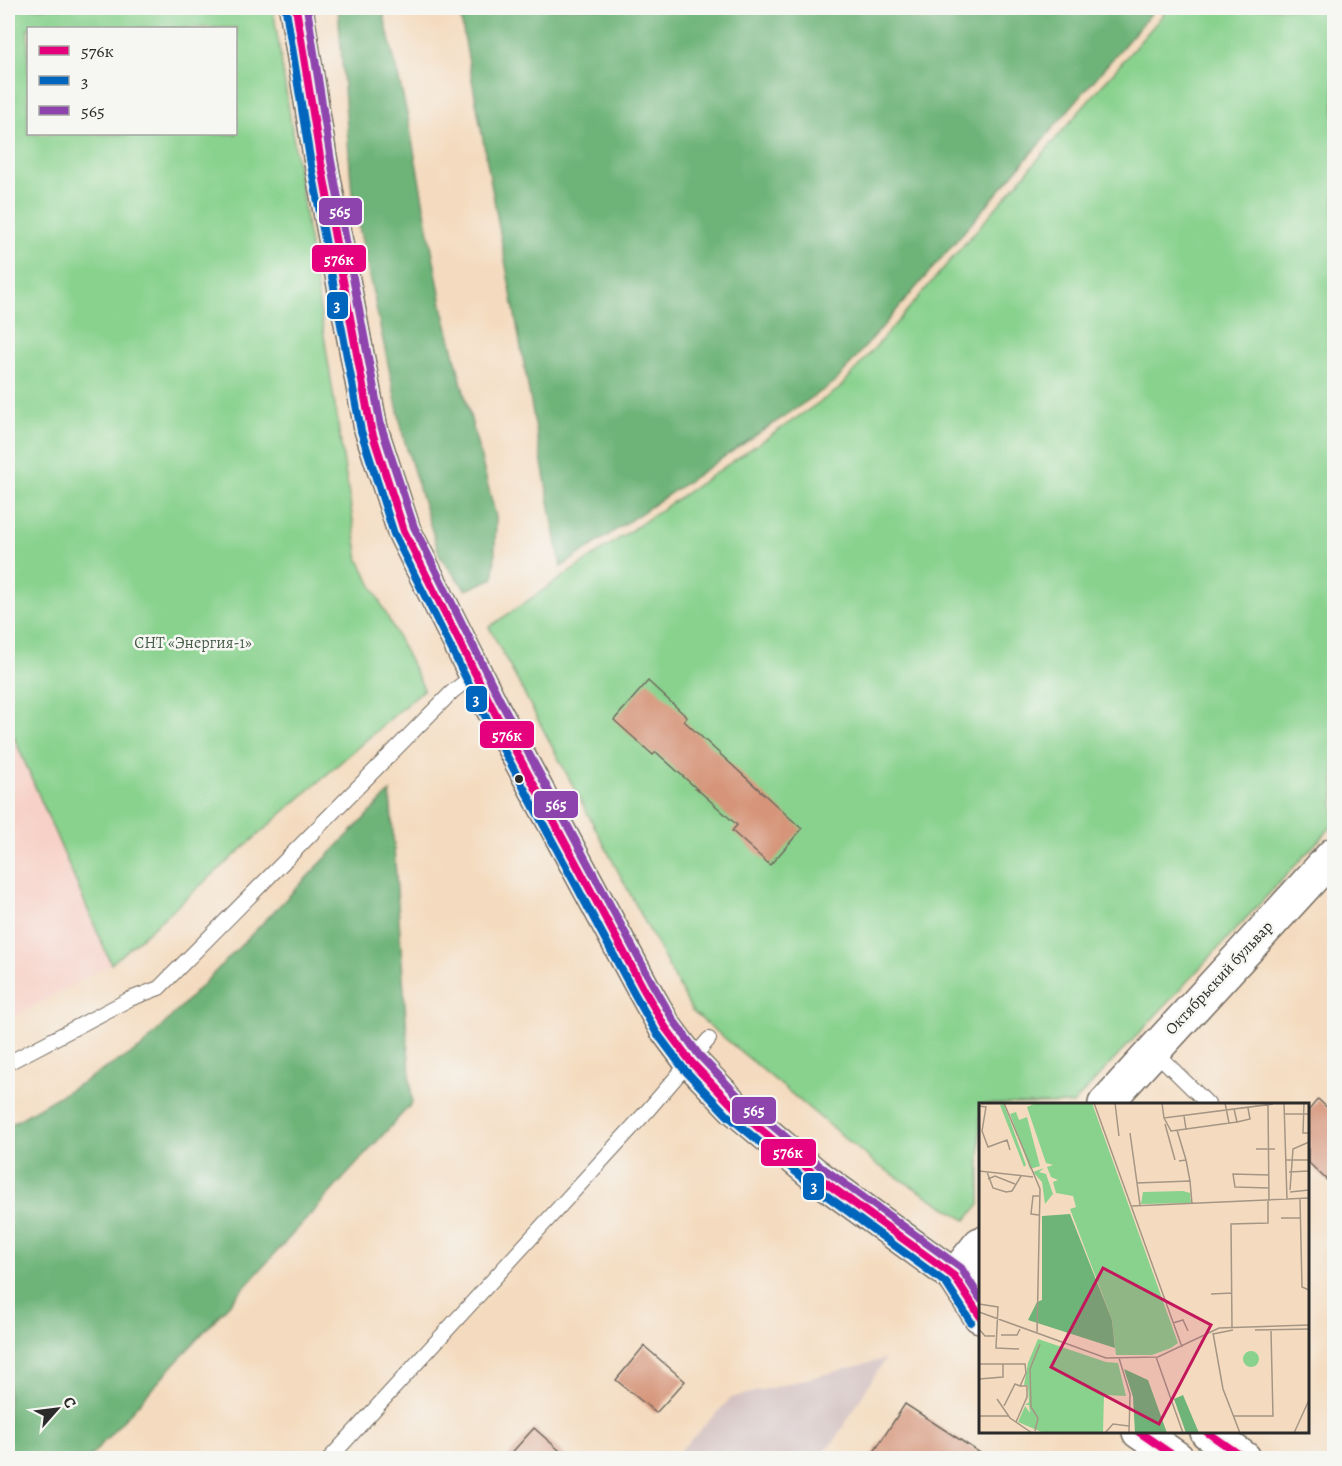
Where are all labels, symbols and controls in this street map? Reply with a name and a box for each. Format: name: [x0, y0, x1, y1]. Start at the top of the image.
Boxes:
legend: [27, 27, 237, 135]
text: 576к: [81, 39, 114, 63]
text: 3: [81, 69, 89, 93]
text: 565: [81, 99, 105, 123]
line badge: 565: [318, 197, 363, 226]
text: 565: [329, 201, 351, 223]
line badge: 576к: [311, 244, 367, 273]
text: 576к: [324, 249, 354, 271]
line badge: 3: [326, 291, 349, 320]
text: 3: [334, 295, 341, 317]
park label: СНТ «Энергия-1»: [134, 632, 252, 654]
line badge: 3: [465, 685, 488, 713]
text: 3: [473, 689, 480, 711]
line badge: 576к: [479, 720, 535, 749]
text: 576к: [492, 725, 522, 747]
unlabelled marker: [513, 773, 525, 785]
line badge: 565: [533, 790, 579, 819]
text: 565: [545, 794, 567, 816]
street label: Октябрьский бульвар: [1160, 916, 1278, 1040]
line badge: 565: [731, 1096, 777, 1125]
text: 565: [743, 1100, 765, 1122]
inset map: [979, 1103, 1309, 1433]
line badge: 576к: [760, 1138, 817, 1167]
text: 576к: [773, 1142, 803, 1164]
line badge: 3: [802, 1172, 825, 1201]
text: 3: [811, 1176, 818, 1198]
north arrow: [27, 1379, 87, 1439]
text: С: [57, 1393, 81, 1412]

